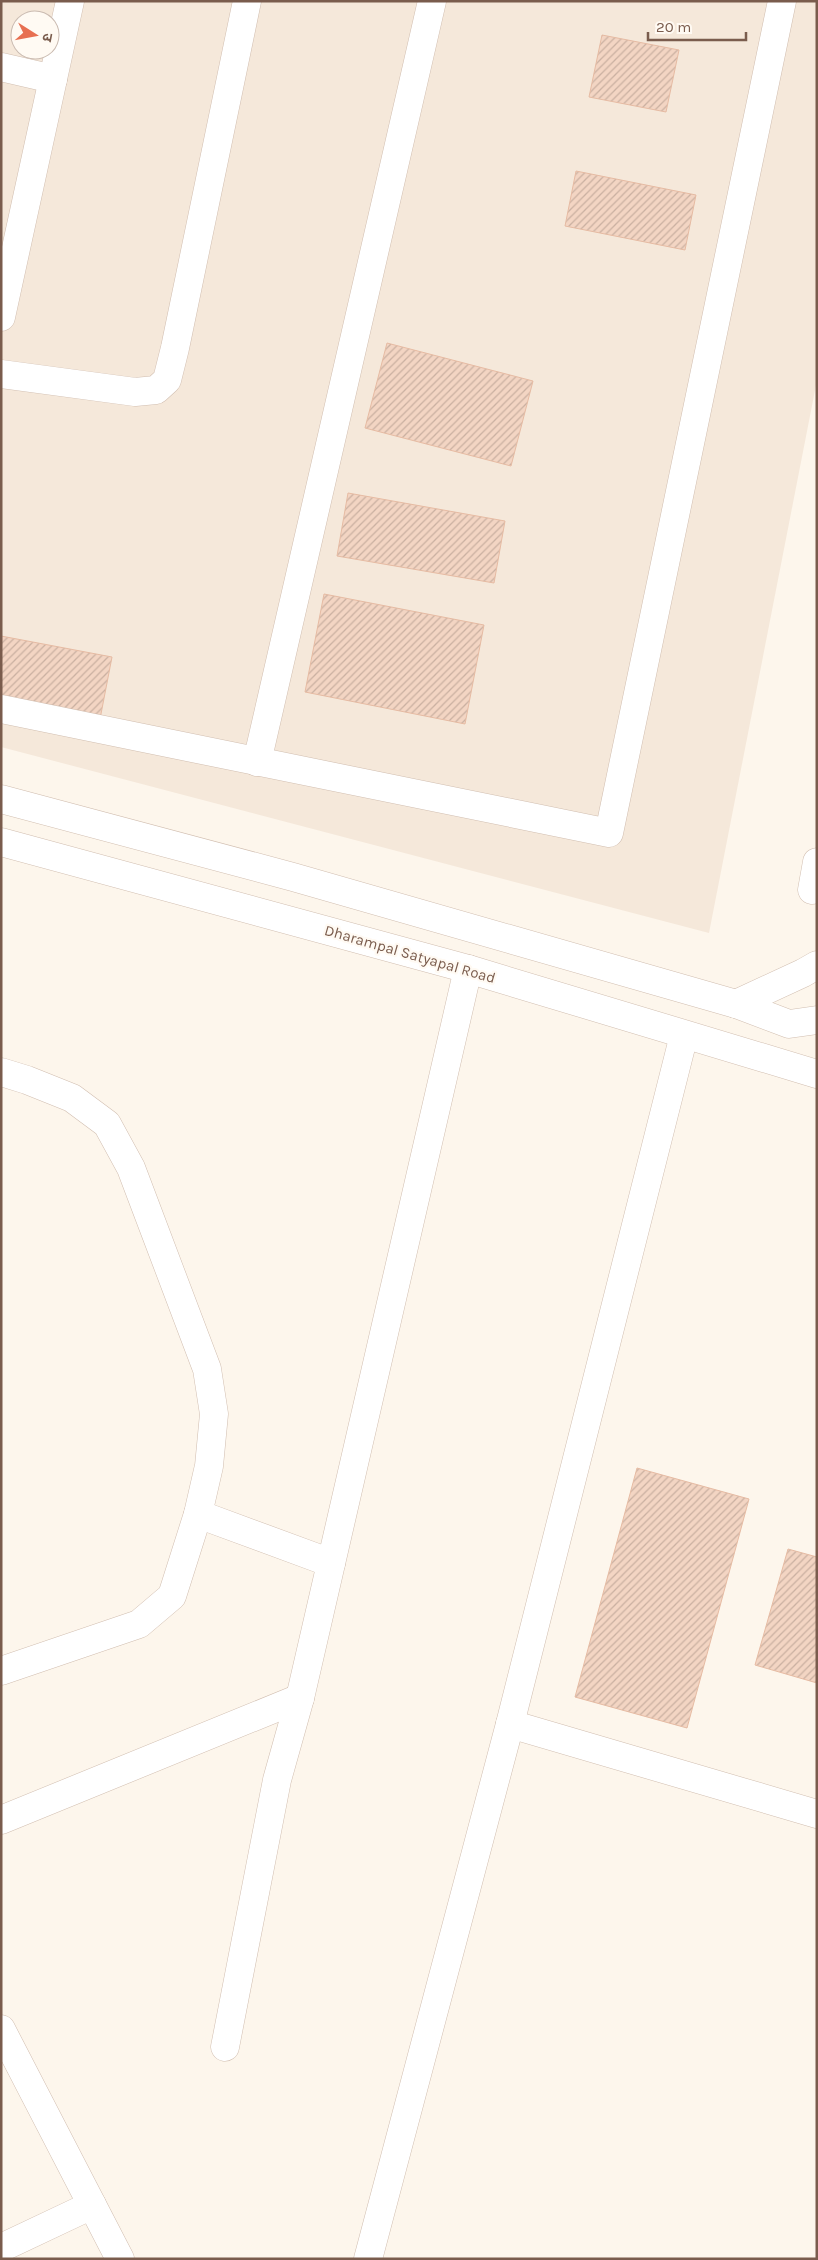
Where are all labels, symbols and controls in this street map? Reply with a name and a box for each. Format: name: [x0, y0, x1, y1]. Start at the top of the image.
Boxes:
north arrow: [10, 10, 60, 60]
scale bar: [648, 10, 746, 42]
text: 20 m: [656, 18, 691, 36]
text: उ: [38, 32, 56, 44]
street label: Dharampal Satyapal Road: [322, 921, 498, 987]

